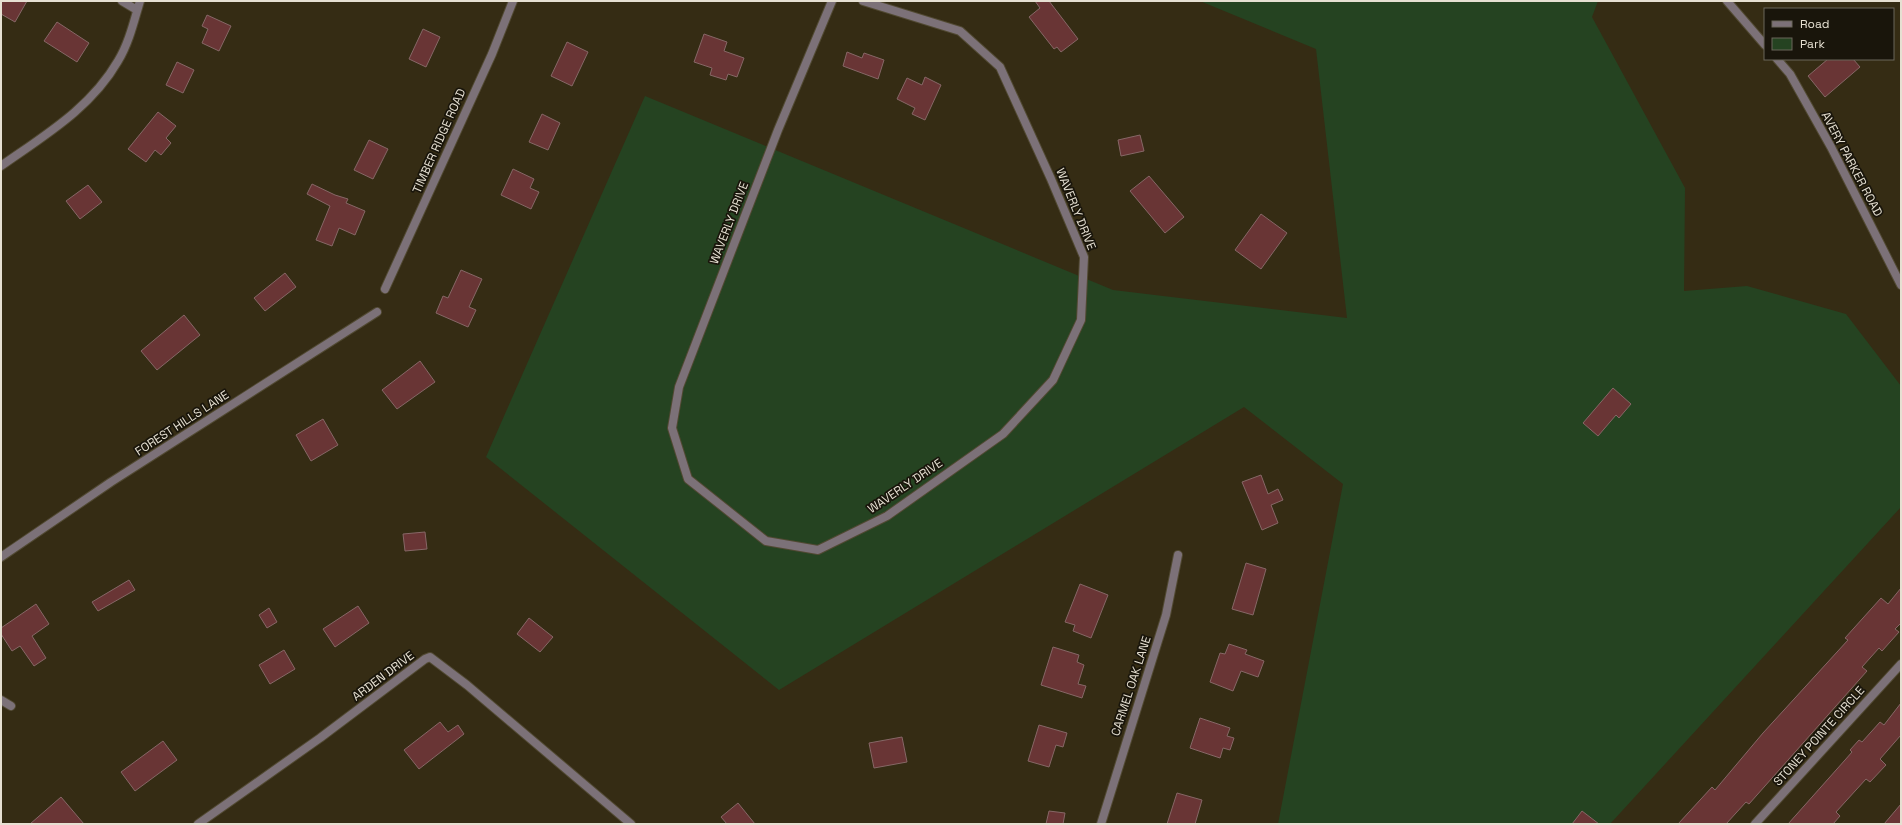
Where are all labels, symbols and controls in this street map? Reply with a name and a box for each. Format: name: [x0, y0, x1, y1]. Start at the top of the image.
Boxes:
legend: [1764, 8, 1894, 60]
text: Road: [1800, 16, 1829, 32]
text: Park: [1800, 36, 1825, 52]
street label: TIMBER RIDGE ROAD: [409, 86, 469, 196]
street label: AVERY PARKER ROAD: [1818, 109, 1886, 219]
street label: WAVERLY DRIVE: [1052, 166, 1100, 252]
street label: WAVERLY DRIVE: [706, 179, 752, 266]
street label: FOREST HILLS LANE: [132, 387, 232, 459]
street label: WAVERLY DRIVE: [865, 455, 946, 517]
street label: CARMEL OAK LANE: [1107, 634, 1155, 738]
street label: ARDEN DRIVE: [349, 647, 417, 705]
street label: STONEY POINTE CIRCLE: [1770, 683, 1868, 789]

